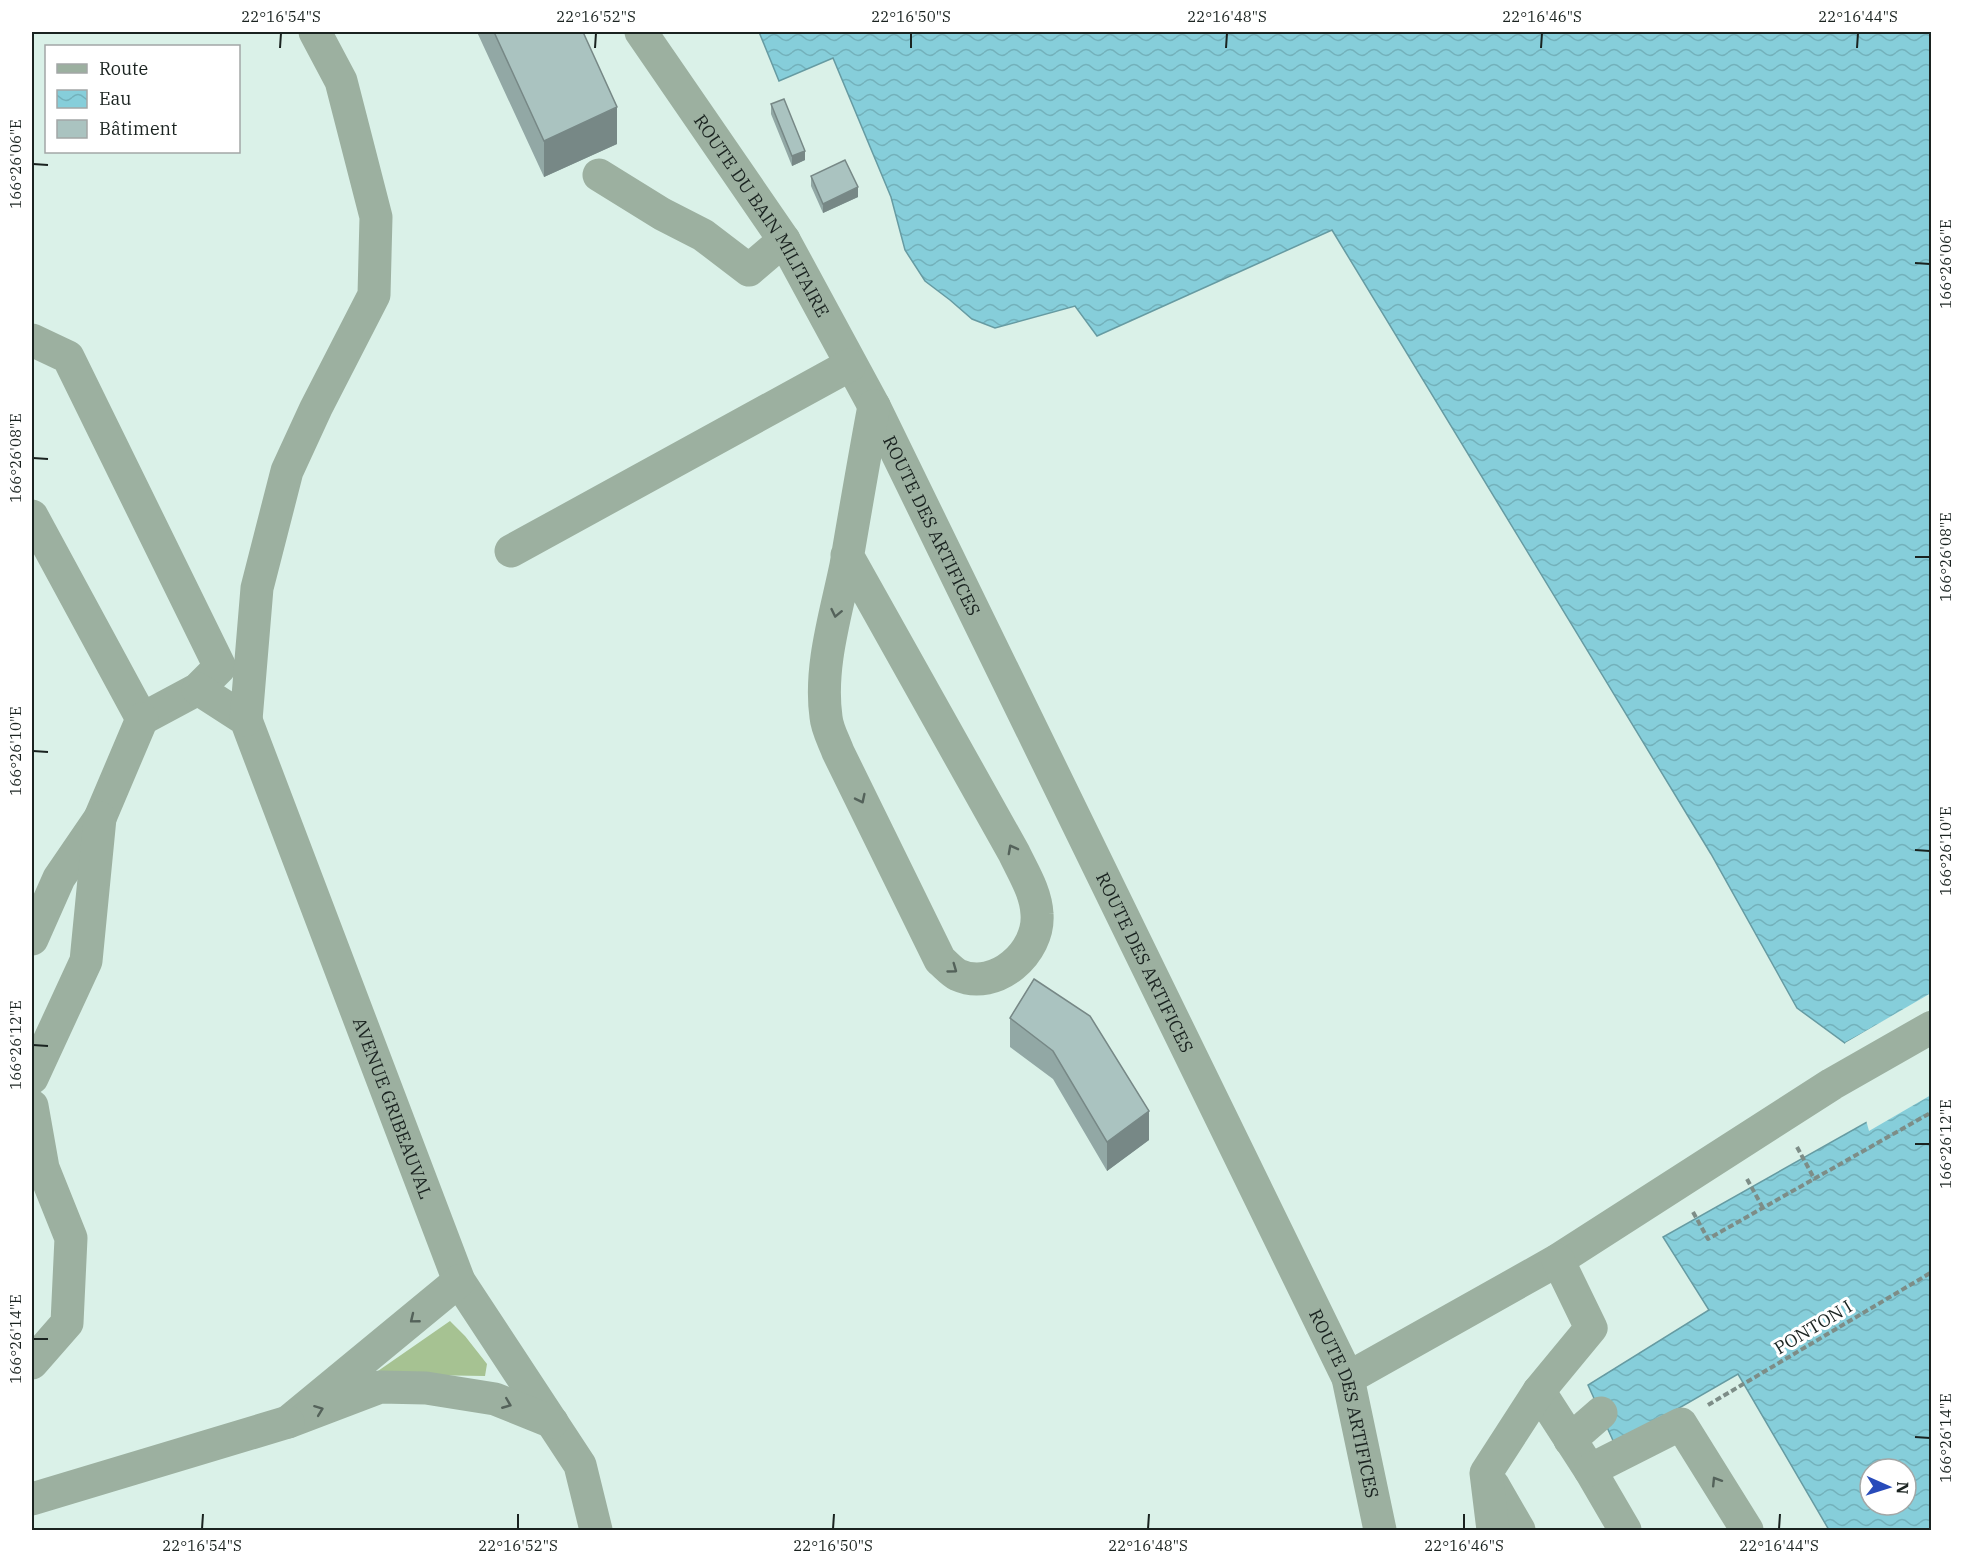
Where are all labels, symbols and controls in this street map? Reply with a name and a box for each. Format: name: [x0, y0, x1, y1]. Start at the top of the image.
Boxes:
text: 22°16'54"S: [241, 7, 321, 26]
text: 22°16'52"S: [556, 7, 636, 26]
text: 22°16'50"S: [871, 7, 951, 26]
text: 22°16'48"S: [1187, 7, 1267, 26]
text: 22°16'46"S: [1502, 7, 1582, 26]
text: 22°16'44"S: [1818, 7, 1898, 26]
legend: [45, 45, 240, 153]
text: Route: [99, 57, 148, 80]
text: Eau: [99, 87, 131, 110]
street label: ROUTE DU BAIN MILITAIRE: [689, 110, 835, 321]
text: Bâtiment: [99, 117, 177, 140]
text: 166°26'06"E: [6, 119, 25, 209]
text: 166°26'06"E: [1936, 219, 1955, 309]
text: 166°26'08"E: [6, 413, 25, 503]
street label: ROUTE DES ARTIFICES: [878, 431, 986, 619]
text: 166°26'08"E: [1936, 512, 1955, 602]
one-way arrow: [830, 607, 843, 617]
text: 166°26'10"E: [6, 706, 25, 796]
one-way arrow: [854, 793, 865, 803]
text: 166°26'10"E: [1936, 806, 1955, 896]
one-way arrow: [1008, 845, 1019, 855]
street label: ROUTE DES ARTIFICES: [1091, 868, 1199, 1056]
one-way arrow: [946, 962, 957, 973]
text: 166°26'12"E: [6, 1000, 25, 1090]
street label: AVENUE GRIBEAUVAL: [348, 1014, 438, 1202]
text: 166°26'12"E: [1936, 1099, 1955, 1189]
text: 166°26'14"E: [6, 1294, 25, 1384]
street label: PONTON I: [1770, 1295, 1856, 1359]
street label: ROUTE DES ARTIFICES: [1305, 1305, 1384, 1500]
one-way arrow: [410, 1311, 421, 1322]
text: 166°26'14"E: [1936, 1393, 1955, 1483]
one-way arrow: [501, 1397, 512, 1409]
one-way arrow: [313, 1405, 324, 1417]
north arrow: [1858, 1457, 1918, 1517]
one-way arrow: [1712, 1477, 1724, 1487]
text: N: [1893, 1481, 1913, 1495]
text: 22°16'54"S: [162, 1536, 242, 1555]
text: 22°16'52"S: [478, 1536, 558, 1555]
text: 22°16'50"S: [793, 1536, 873, 1555]
text: 22°16'48"S: [1108, 1536, 1188, 1555]
text: 22°16'46"S: [1424, 1536, 1504, 1555]
text: 22°16'44"S: [1739, 1536, 1819, 1555]

